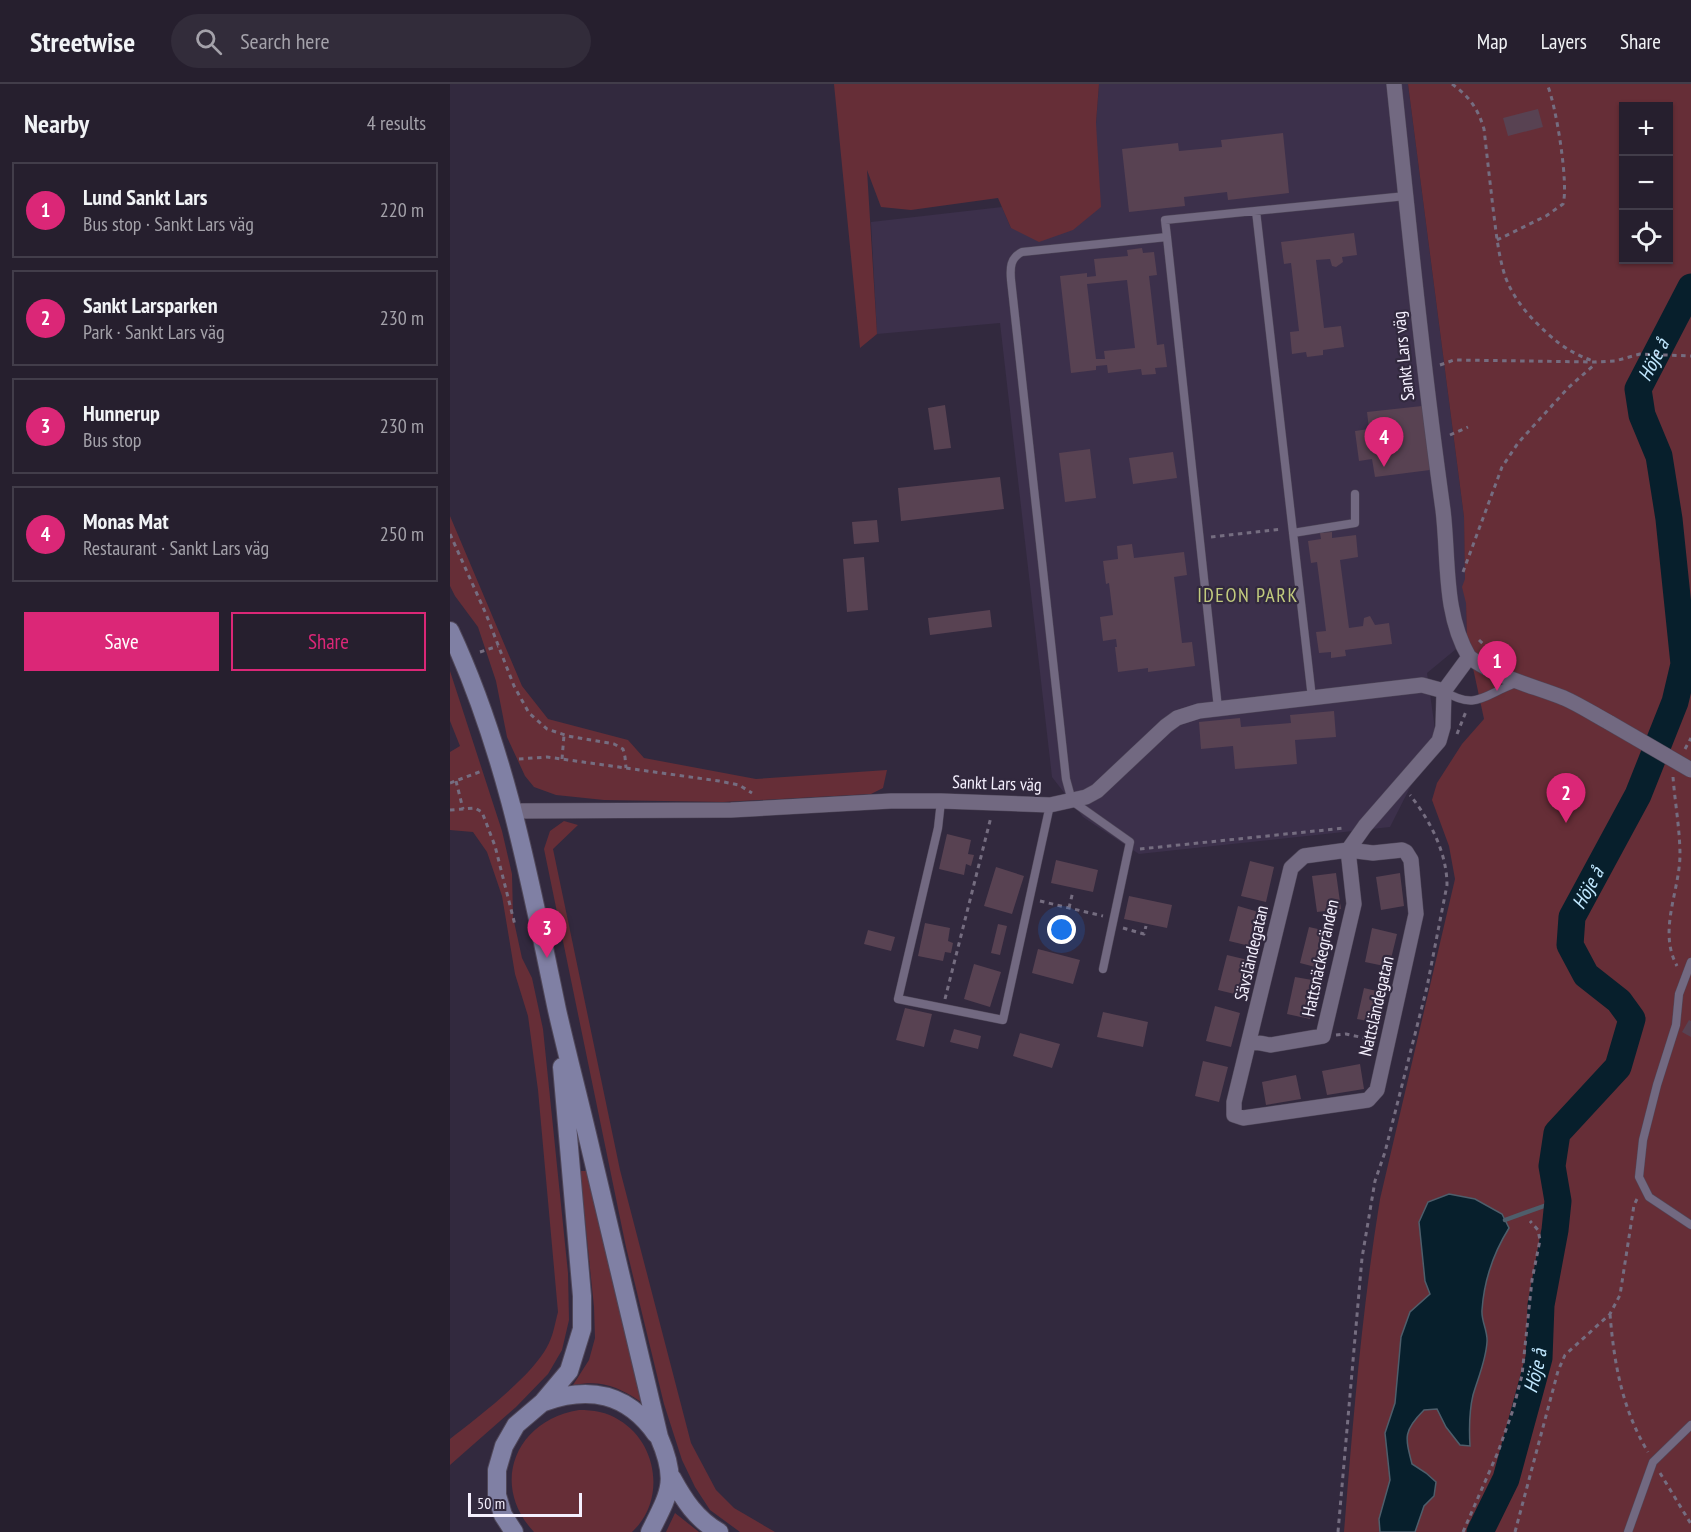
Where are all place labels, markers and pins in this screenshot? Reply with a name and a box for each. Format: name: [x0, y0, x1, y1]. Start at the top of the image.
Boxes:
pin: 4: [1364, 418, 1404, 467]
pin: 1: [1478, 642, 1516, 691]
pin: 2: [1546, 774, 1586, 823]
pin: 3: [528, 908, 566, 958]

